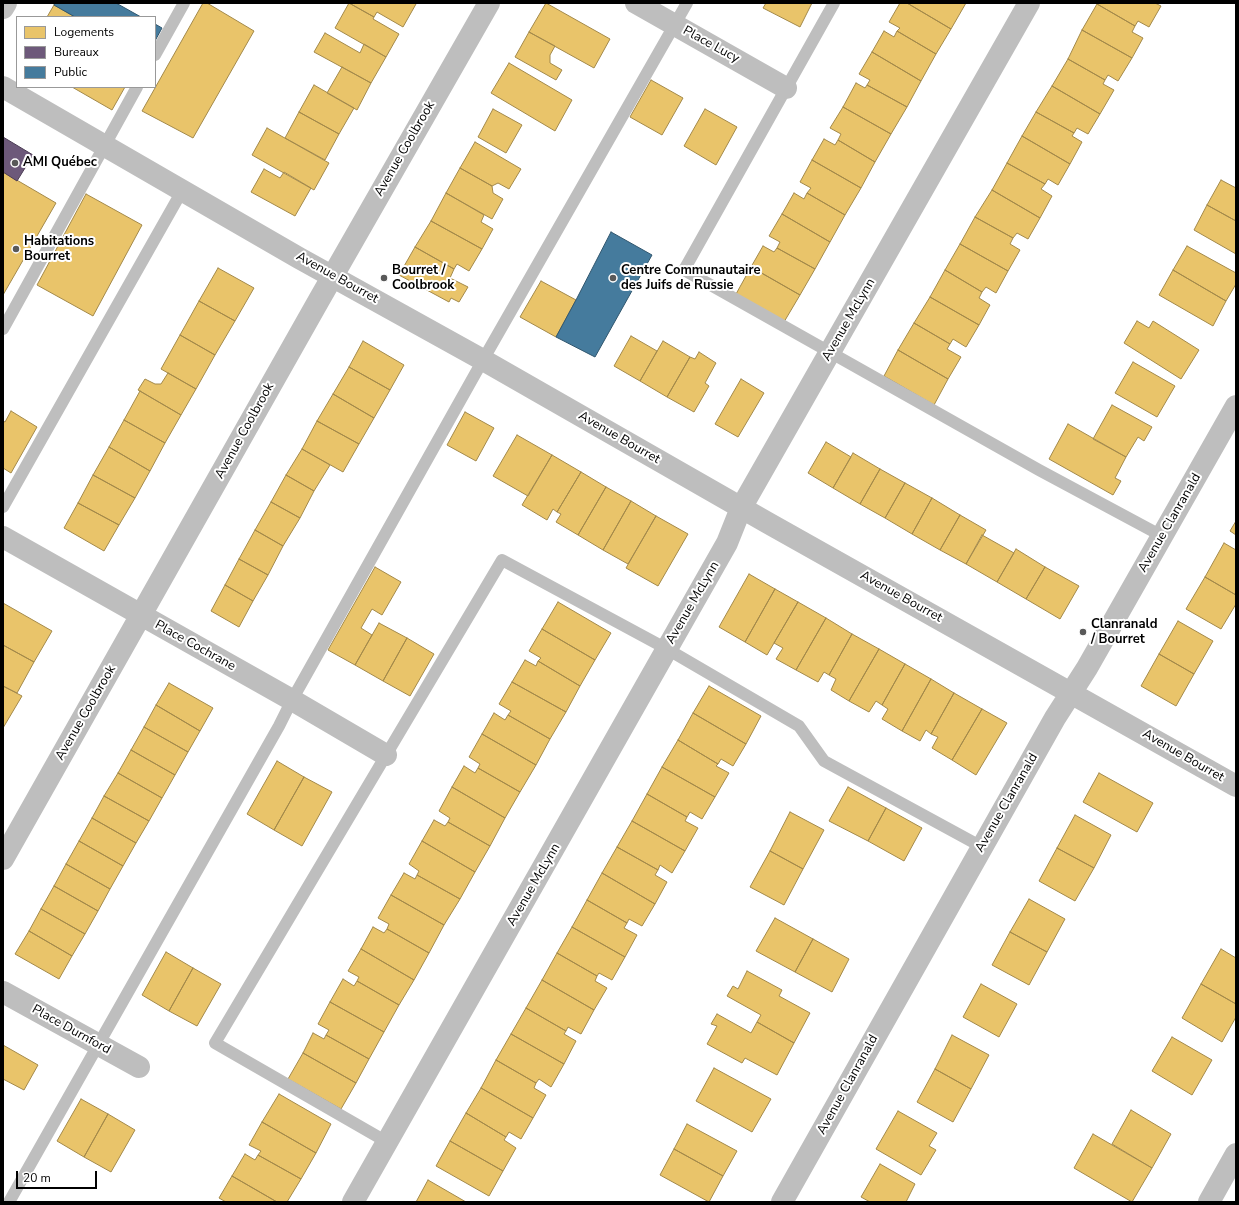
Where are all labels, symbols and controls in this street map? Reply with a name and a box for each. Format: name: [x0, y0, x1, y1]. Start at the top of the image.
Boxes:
legend: [16, 16, 156, 88]
street label: Place Lucy: [680, 23, 742, 67]
text: Logements: [54, 24, 114, 40]
text: Bureaux: [54, 44, 99, 60]
text: Public: [54, 64, 87, 80]
street label: Avenue Coolbrook: [371, 99, 439, 199]
place label: AMI Québec: [23, 155, 97, 171]
marker: AMI Québec: [10, 158, 20, 168]
place label: Habitations Bourret: [24, 234, 94, 265]
marker: Habitations Bourret: [11, 244, 21, 254]
street label: Avenue Bourret: [293, 249, 381, 307]
place label: Bourret / Coolbrook: [392, 263, 454, 294]
place label: Centre Communautaire des Juifs de Russie: [621, 263, 760, 294]
marker: Bourret / Coolbrook: [379, 273, 389, 283]
marker: Centre Communautaire des Juifs de Russie: [608, 273, 618, 283]
street label: Avenue McLynn: [819, 276, 879, 364]
street label: Avenue Coolbrook: [212, 380, 278, 482]
street label: Avenue Bourret: [575, 408, 663, 468]
street label: Avenue Clanranald: [1135, 471, 1205, 575]
street label: Avenue McLynn: [663, 559, 723, 647]
street label: Avenue Bourret: [857, 568, 945, 626]
street label: Place Cochrane: [152, 617, 238, 675]
place label: Clanranald / Bourret: [1091, 617, 1157, 648]
marker: Clanranald / Bourret: [1078, 627, 1088, 637]
street label: Avenue Coolbrook: [52, 663, 120, 763]
street label: Avenue Bourret: [1139, 726, 1227, 786]
street label: Avenue Clanranald: [972, 751, 1042, 855]
street label: Avenue McLynn: [504, 841, 564, 929]
street label: Place Durnford: [29, 1002, 113, 1058]
street label: Avenue Clanranald: [814, 1032, 882, 1138]
scale bar: [18, 1163, 99, 1189]
text: 20 m: [23, 1170, 51, 1186]

